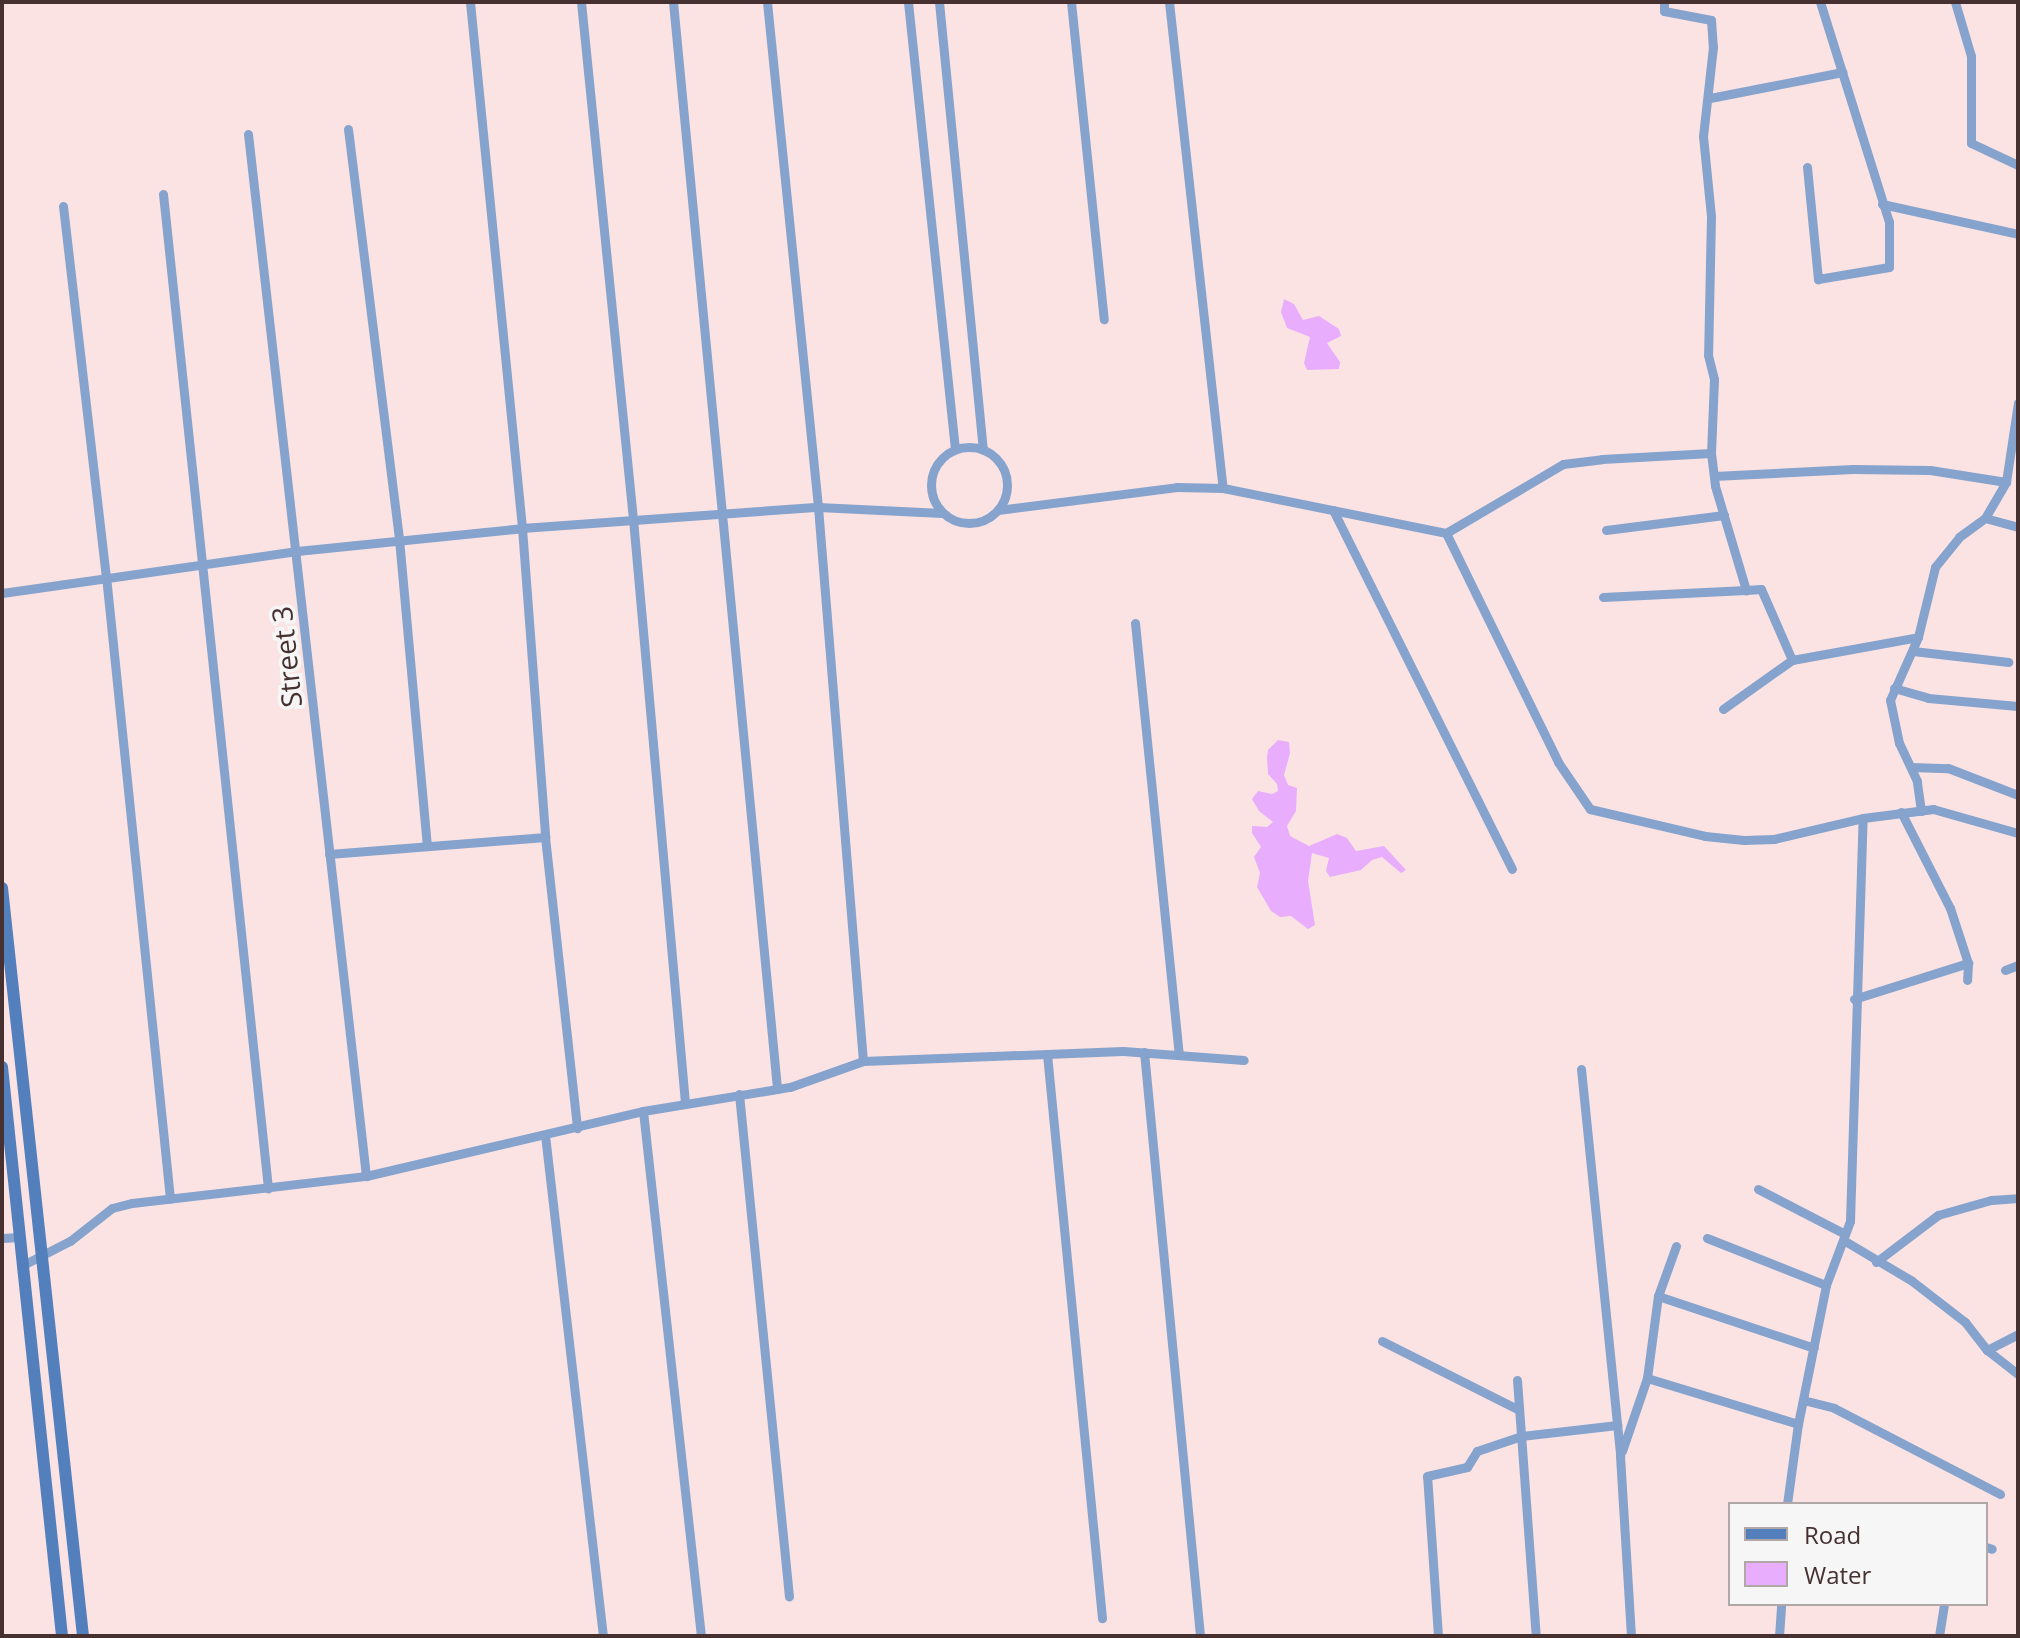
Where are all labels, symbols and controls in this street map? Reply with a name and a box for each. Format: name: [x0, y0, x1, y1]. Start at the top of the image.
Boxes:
street label: Street 3: [264, 605, 308, 709]
legend: [1728, 1502, 1988, 1606]
text: Road: [1804, 1518, 1861, 1551]
text: Water: [1804, 1558, 1871, 1591]

